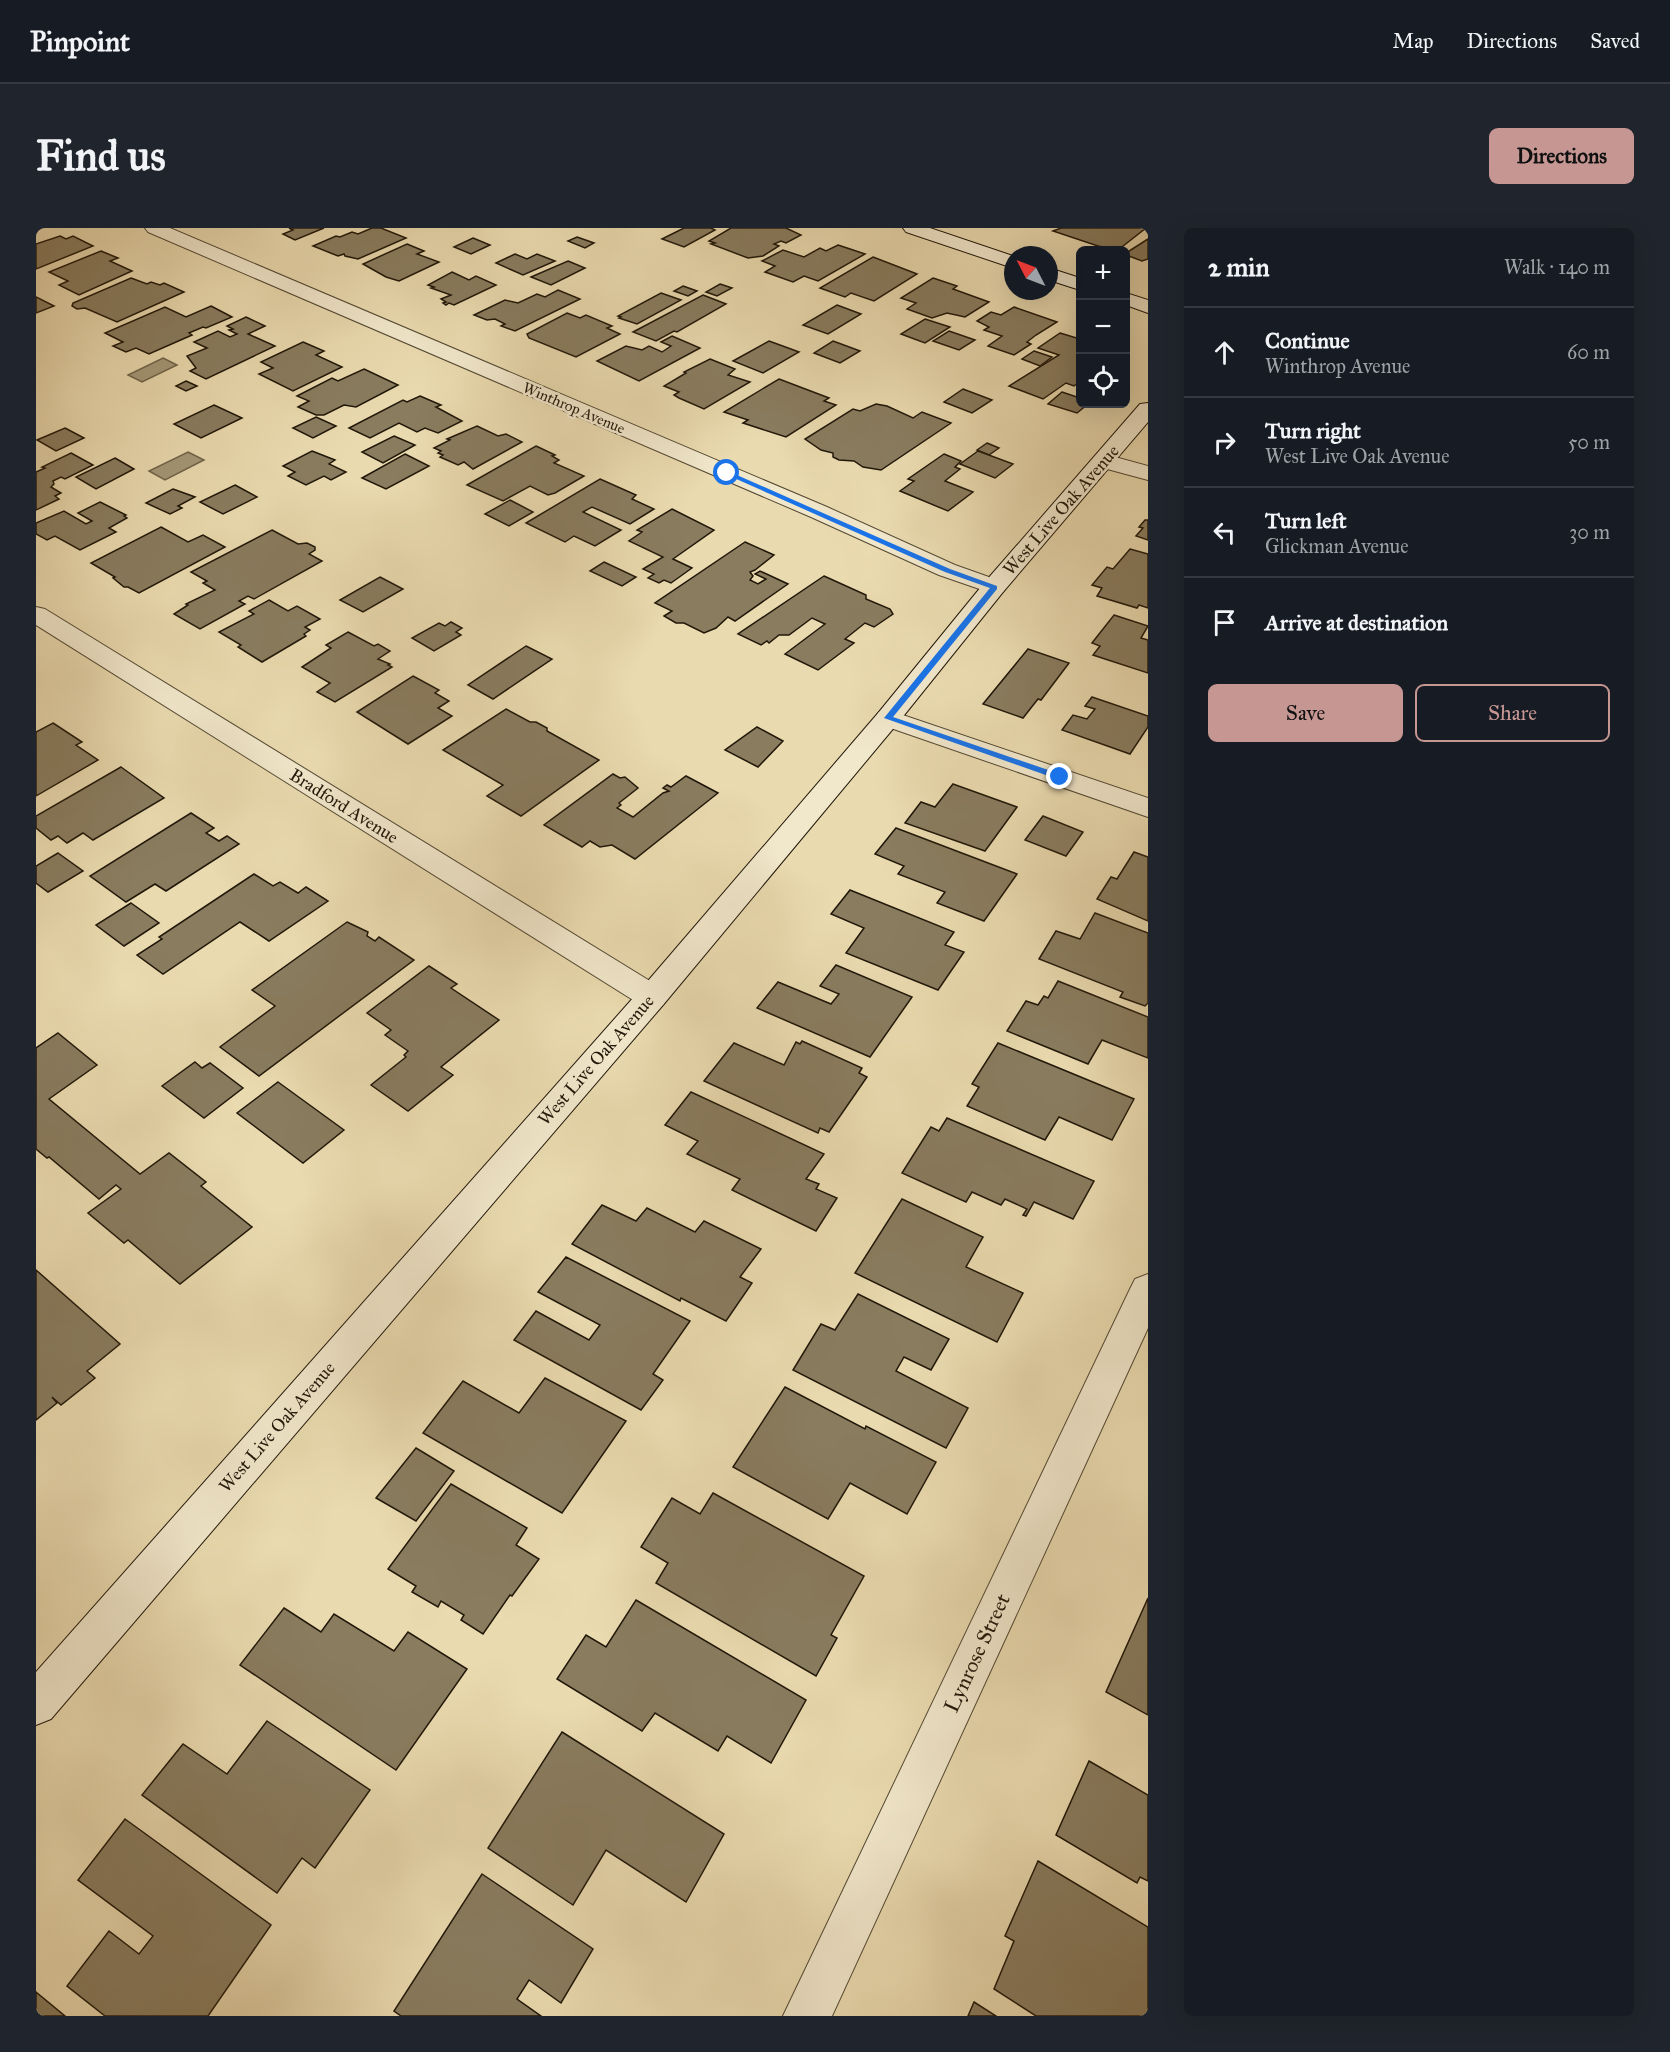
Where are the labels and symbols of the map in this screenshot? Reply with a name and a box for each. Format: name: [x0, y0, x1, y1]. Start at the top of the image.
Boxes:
north arrow: [1004, 246, 1058, 300]
street label: Winthrop Avenue: [520, 378, 628, 438]
street label: West Live Oak Avenue: [998, 440, 1124, 580]
route start: [713, 459, 739, 485]
route end: [1046, 763, 1072, 789]
street label: Bradford Avenue: [286, 764, 402, 848]
street label: West Live Oak Avenue: [533, 990, 659, 1130]
street label: West Live Oak Avenue: [214, 1357, 340, 1497]
street label: Lynrose Street: [938, 1589, 1016, 1717]

